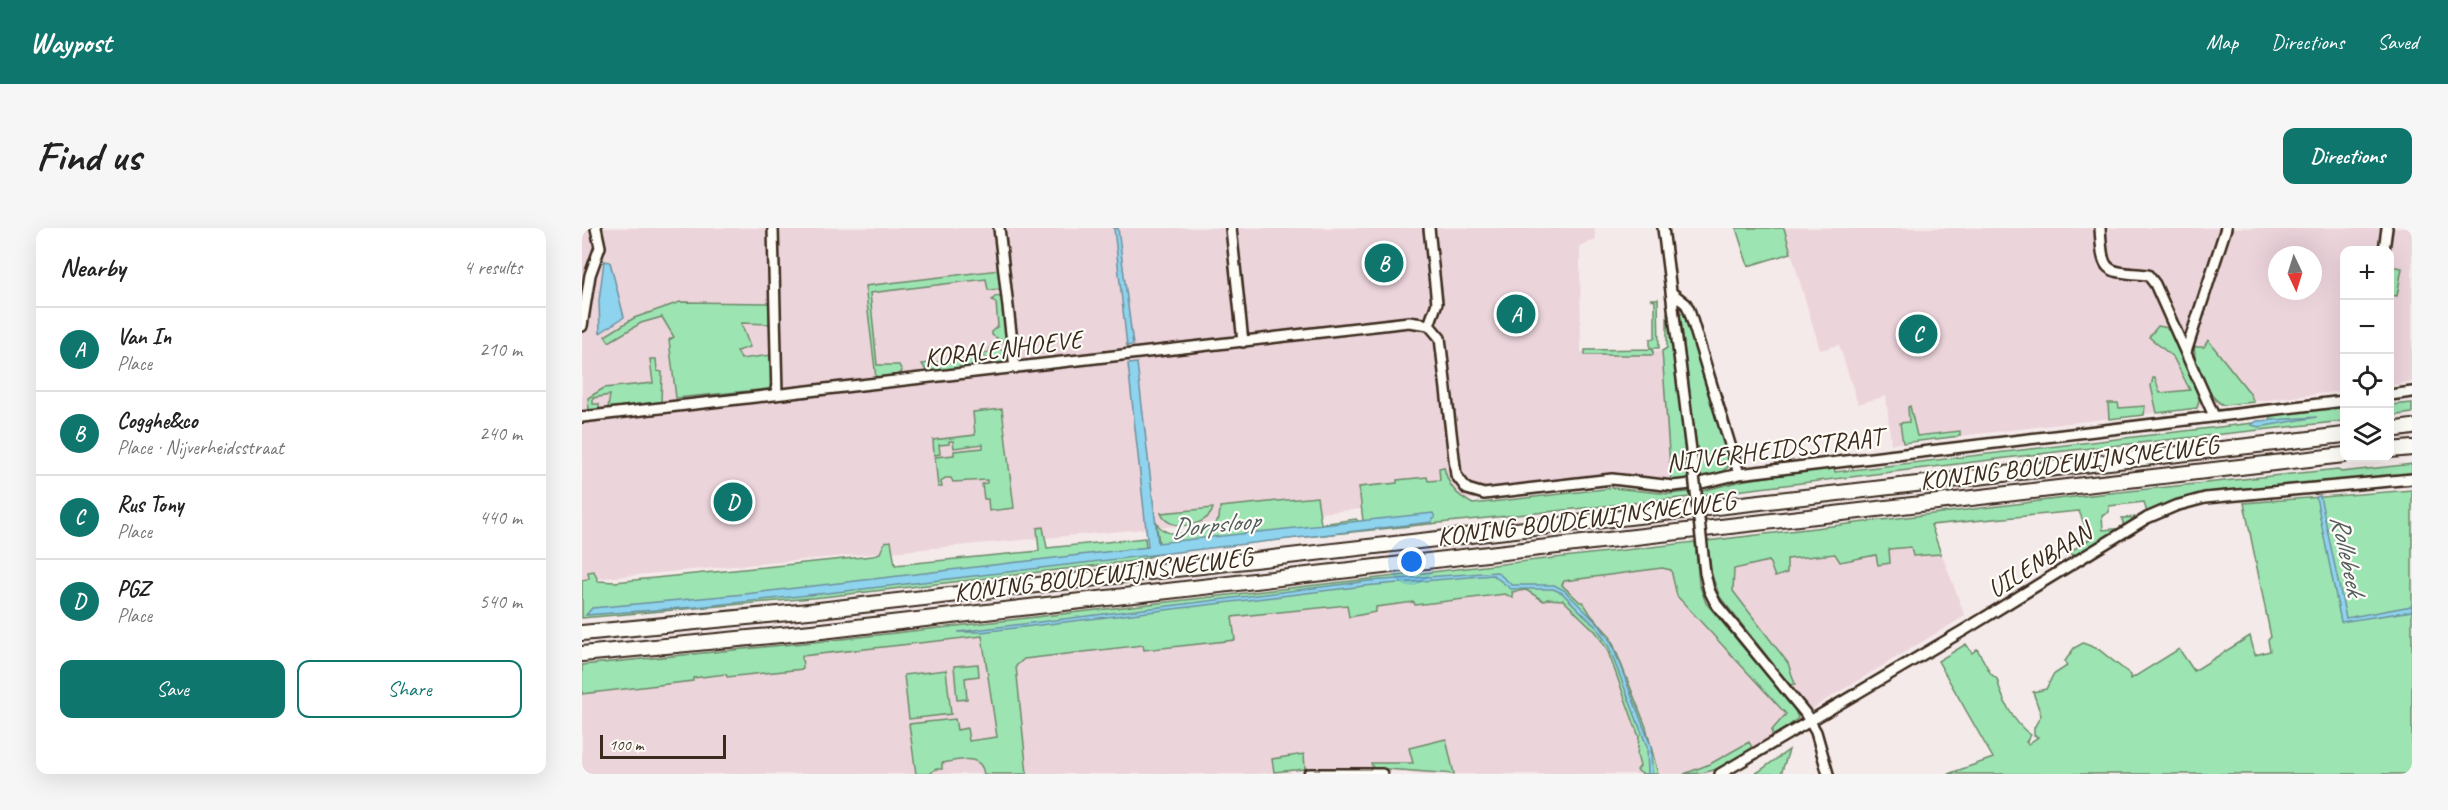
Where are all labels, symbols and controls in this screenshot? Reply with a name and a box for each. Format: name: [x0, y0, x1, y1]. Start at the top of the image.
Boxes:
text: Waypost: [30, 25, 111, 60]
text: Map: [2206, 29, 2238, 55]
text: Directions: [2271, 29, 2344, 55]
text: Saved: [2377, 29, 2418, 55]
button: Directions: [2283, 128, 2412, 184]
text: Find us: [36, 130, 141, 183]
pin: B: [1364, 240, 1404, 285]
north arrow: [2268, 246, 2322, 300]
map controls: [2340, 246, 2394, 462]
button: +: [2340, 246, 2394, 300]
text: Nearby: [60, 251, 125, 284]
text: 4 results: [463, 255, 522, 280]
pin: A: [1496, 292, 1536, 337]
button: −: [2340, 300, 2394, 354]
pin: C: [1898, 312, 1938, 356]
street label: KORALENHOEVE: [922, 322, 1088, 375]
text: Van In: [117, 323, 171, 351]
text: A: [74, 337, 85, 362]
text: 210 m: [479, 337, 522, 362]
text: Place: [117, 351, 152, 376]
button: locate: [2340, 354, 2394, 408]
text: Cogghe&co: [117, 407, 197, 435]
button: layers: [2340, 408, 2394, 462]
street label: NIJVERHEIDSSTRAAT: [1664, 419, 1890, 479]
text: B: [74, 421, 85, 446]
text: 240 m: [479, 421, 522, 446]
street label: KONING BOUDEWIJNSNELWEG: [1918, 427, 2223, 497]
text: Place · Nijverheidsstraat: [117, 435, 284, 460]
pin: D: [714, 480, 752, 524]
street label: KONING BOUDEWIJNSNELWEG: [1435, 483, 1740, 553]
text: Rus Tony: [117, 491, 183, 519]
water label: Dorpsloop: [1169, 502, 1264, 546]
text: C: [75, 505, 84, 530]
text: 440 m: [479, 505, 522, 530]
water label: Rollebeek: [2323, 512, 2374, 603]
street label: UILENBAAN: [1981, 513, 2101, 605]
text: Place: [117, 519, 152, 544]
street label: KONING BOUDEWIJNSNELWEG: [952, 539, 1257, 609]
your location: [1397, 547, 1426, 576]
text: PGZ: [117, 575, 150, 603]
text: D: [74, 589, 85, 614]
text: 540 m: [479, 589, 522, 614]
text: Place: [117, 603, 152, 628]
button: Save: [60, 660, 285, 718]
button: Share: [297, 660, 522, 718]
scale bar: [600, 732, 726, 760]
text: 100 m: [609, 735, 643, 755]

